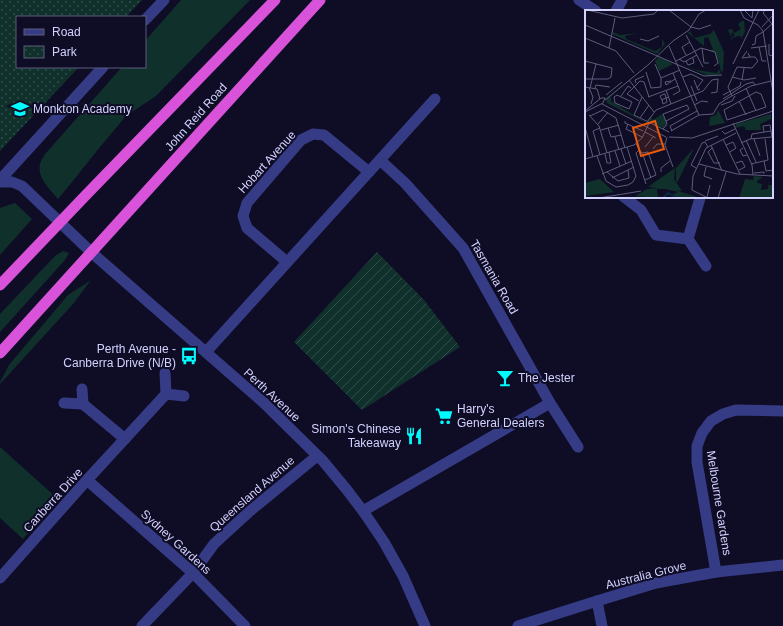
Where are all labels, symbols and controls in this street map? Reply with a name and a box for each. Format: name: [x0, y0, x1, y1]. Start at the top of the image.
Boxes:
inset map: [585, 10, 773, 198]
legend: [16, 16, 146, 68]
text: Road: [52, 25, 81, 39]
text: Park: [52, 45, 78, 59]
street label: John Reid Road: [162, 80, 230, 154]
school or university icon: Monkton Academy: [10, 99, 30, 119]
place label: Monkton Academy: [33, 102, 132, 116]
street label: Hobart Avenue: [235, 128, 299, 196]
street label: Tasmania Road: [467, 237, 521, 317]
place label: Perth Avenue - Canberra Drive (N/B): [63, 342, 176, 370]
bus stop icon: Perth Avenue - Canberra Drive (N/B): [179, 346, 199, 366]
street label: Perth Avenue: [241, 365, 303, 425]
bar icon: The Jester: [495, 368, 515, 388]
place label: The Jester: [518, 371, 575, 385]
place label: Harry's General Dealers: [457, 402, 544, 430]
supermarket icon: Harry's General Dealers: [434, 406, 454, 426]
place label: Simon's Chinese Takeaway: [311, 422, 401, 450]
restaurant icon: Simon's Chinese Takeaway: [404, 426, 424, 446]
street label: Melbourne Gardens: [704, 450, 734, 556]
street label: Queensland Avenue: [207, 453, 298, 535]
street label: Canberra Drive: [21, 465, 86, 535]
street label: Sydney Gardens: [138, 507, 214, 577]
street label: Australia Grove: [604, 558, 688, 592]

